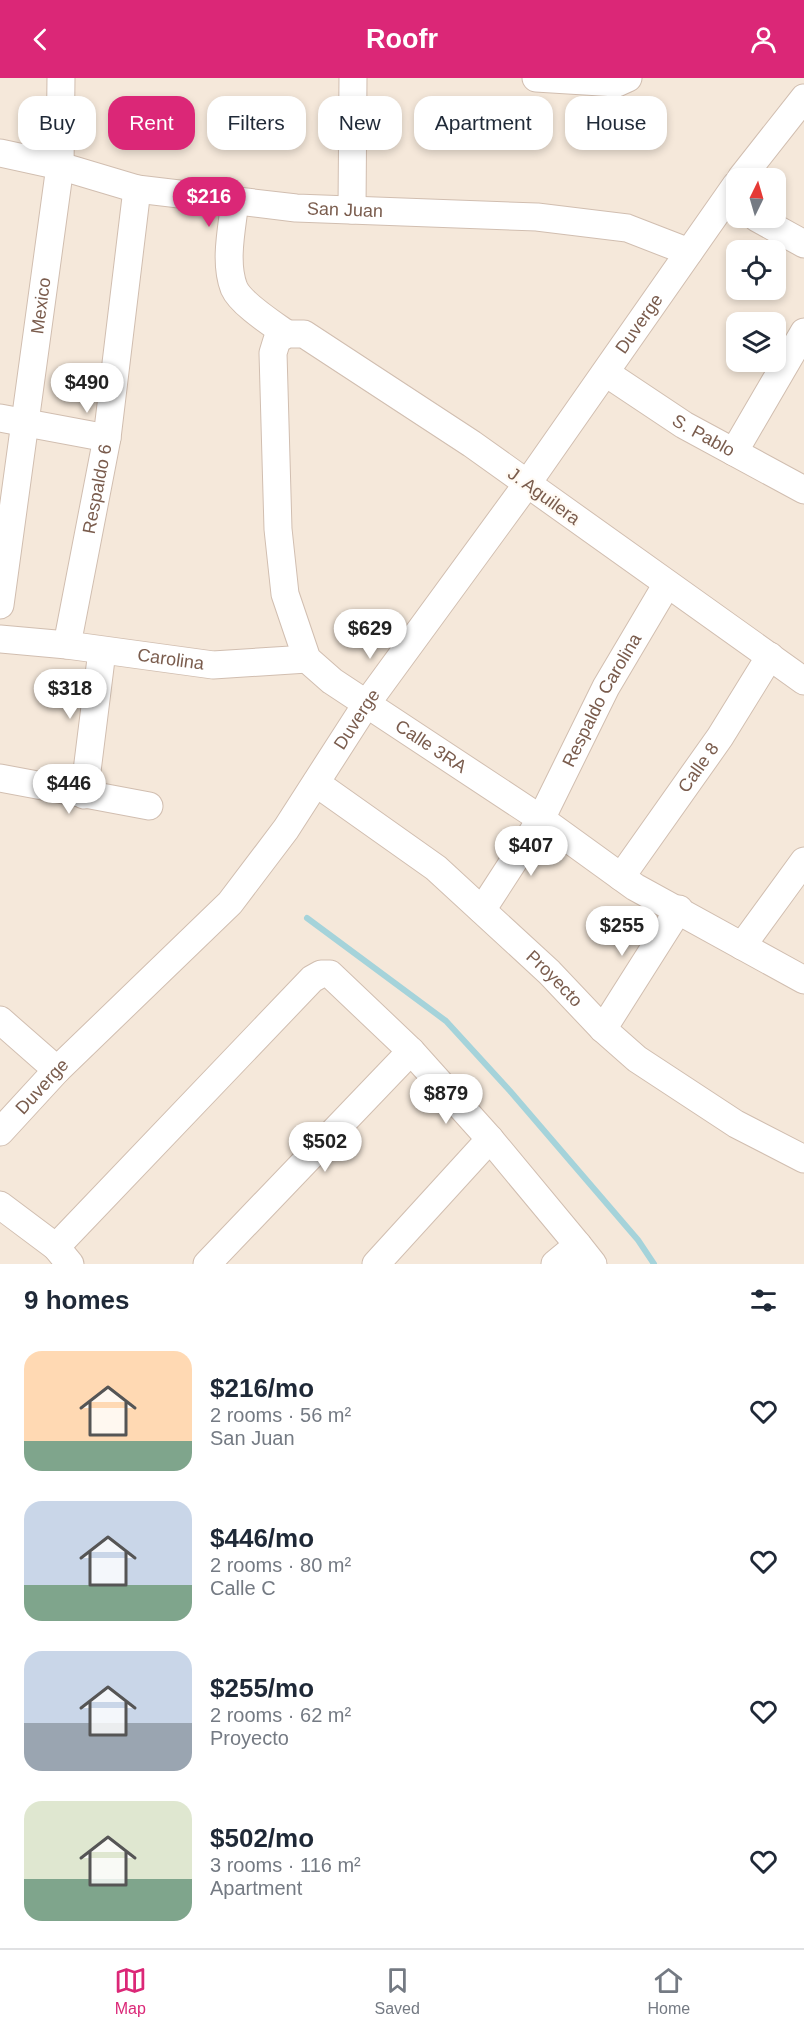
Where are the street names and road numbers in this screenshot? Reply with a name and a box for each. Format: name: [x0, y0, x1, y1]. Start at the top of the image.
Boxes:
street label: San Juan: [307, 198, 383, 221]
street label: Mexico: [27, 276, 55, 335]
street label: Duverge: [611, 290, 667, 357]
street label: S. Pablo: [669, 410, 738, 461]
street label: Respaldo 6: [79, 442, 116, 536]
street label: J. Aguilera: [504, 463, 585, 529]
street label: Respaldo Carolina: [558, 629, 646, 770]
street label: Carolina: [136, 645, 206, 674]
street label: Duverge: [330, 685, 384, 753]
street label: Calle 3RA: [392, 716, 470, 777]
street label: Calle 8: [674, 739, 723, 796]
street label: Proyecto: [522, 946, 586, 1011]
street label: Duverge: [12, 1055, 72, 1118]

